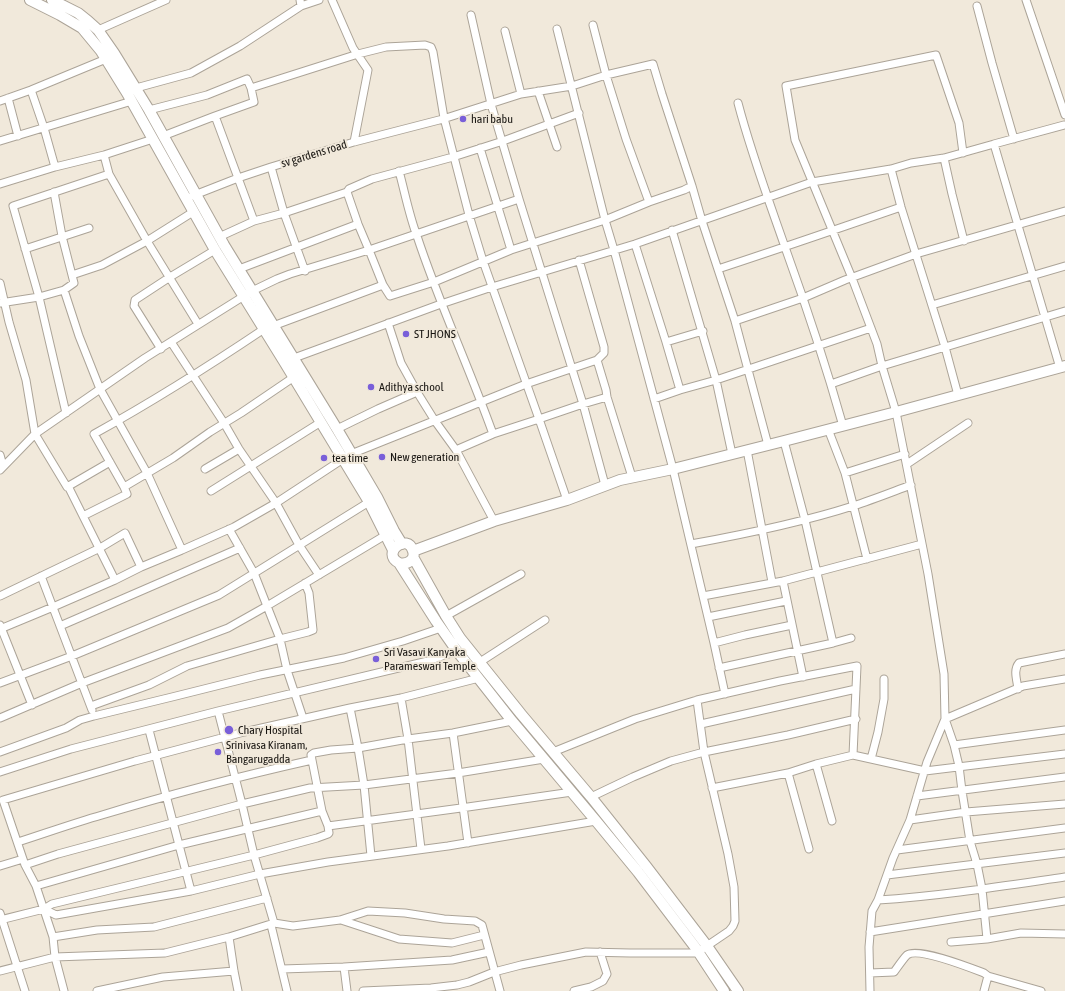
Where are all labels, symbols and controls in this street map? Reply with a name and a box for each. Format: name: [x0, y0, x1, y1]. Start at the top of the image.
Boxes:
place label: hari babu: [471, 112, 513, 126]
marker: hari babu: [458, 114, 468, 124]
street label: sv gardens road: [279, 137, 349, 171]
place label: ST JHONS: [414, 327, 456, 341]
marker: ST JHONS: [401, 329, 411, 339]
place label: Adithya school: [379, 380, 444, 394]
marker: Adithya school: [366, 382, 376, 392]
place label: New generation: [390, 450, 459, 464]
place label: tea time: [332, 451, 368, 465]
marker: New generation: [377, 452, 387, 462]
marker: tea time: [319, 453, 329, 463]
place label: Sri Vasavi Kanyaka Parameswari Temple: [384, 645, 476, 673]
marker: Sri Vasavi Kanyaka Parameswari Temple: [371, 654, 381, 664]
place label: Chary Hospital: [238, 723, 302, 737]
marker: Chary Hospital: [223, 724, 235, 736]
place label: Srinivasa Kiranam, Bangarugadda: [226, 738, 307, 766]
marker: Srinivasa Kiranam, Bangarugadda: [213, 747, 223, 757]

